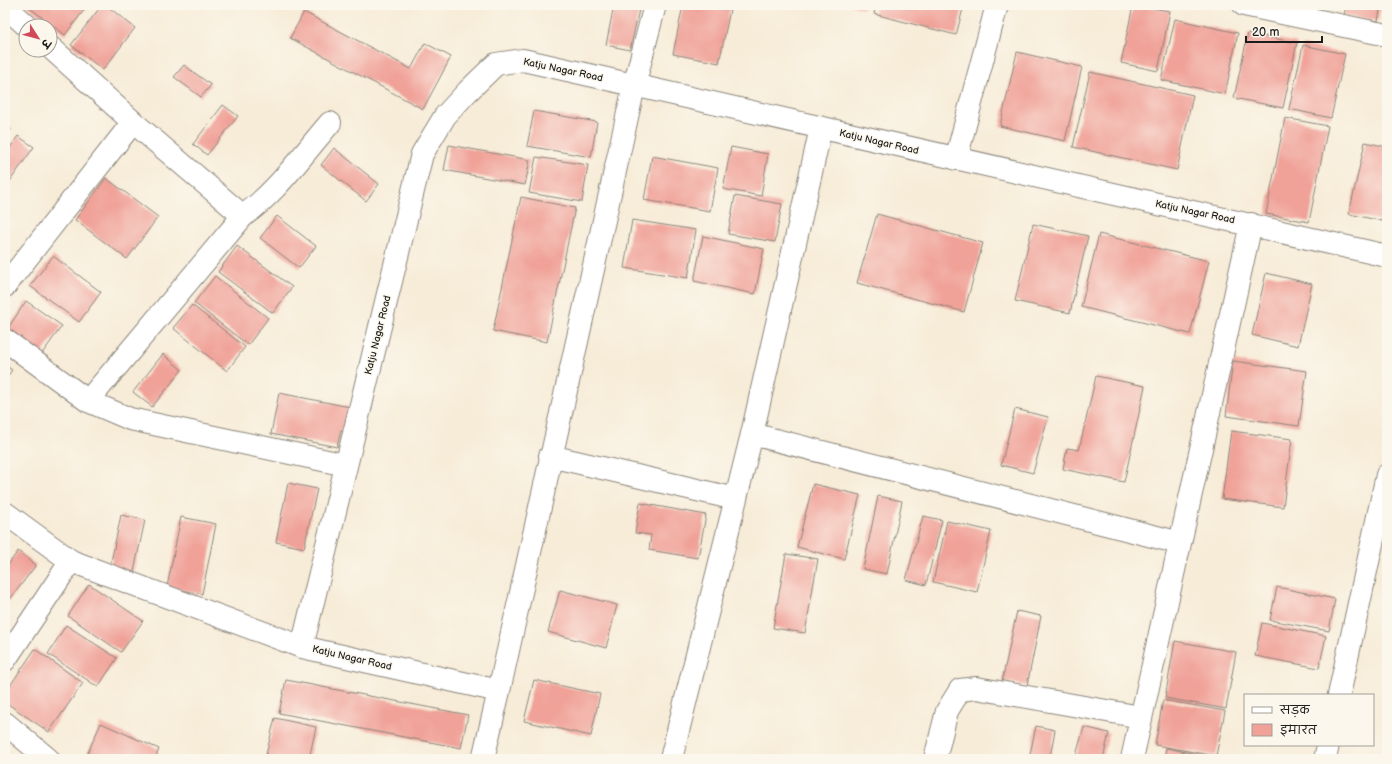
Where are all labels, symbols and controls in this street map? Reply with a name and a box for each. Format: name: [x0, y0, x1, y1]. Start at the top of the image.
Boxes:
north arrow: [18, 18, 58, 58]
scale bar: [1246, 18, 1322, 44]
text: 20 m: [1252, 25, 1279, 40]
text: उ: [37, 36, 54, 52]
street label: Katju Nagar Road: [522, 56, 604, 84]
street label: Katju Nagar Road: [838, 127, 920, 157]
street label: Katju Nagar Road: [1154, 198, 1236, 226]
street label: Katju Nagar Road: [362, 294, 394, 376]
street label: Katju Nagar Road: [311, 643, 393, 673]
legend: [1244, 694, 1374, 746]
text: सड़क: [1279, 703, 1311, 718]
text: इमारत: [1280, 723, 1318, 738]

